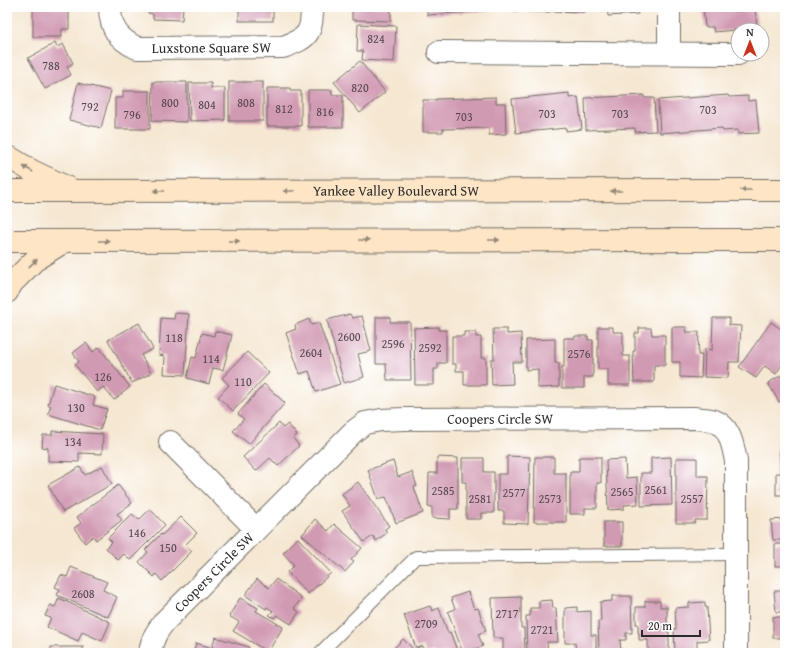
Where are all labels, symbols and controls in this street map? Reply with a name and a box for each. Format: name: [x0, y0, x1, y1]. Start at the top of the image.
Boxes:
north arrow: [730, 22, 770, 62]
text: N: [746, 24, 754, 40]
house number: 824: [367, 30, 385, 47]
street label: Luxstone Square SW: [152, 37, 271, 58]
house number: 788: [42, 57, 60, 74]
house number: 820: [351, 79, 369, 96]
house number: 800: [161, 94, 179, 111]
house number: 808: [237, 94, 255, 111]
house number: 804: [198, 96, 216, 113]
house number: 792: [81, 98, 99, 115]
house number: 812: [275, 100, 293, 117]
house number: 703: [699, 101, 717, 118]
house number: 816: [316, 103, 334, 120]
house number: 703: [538, 105, 556, 122]
house number: 703: [611, 105, 629, 122]
house number: 796: [123, 106, 141, 123]
house number: 703: [455, 108, 473, 125]
one-way arrow: [22, 165, 34, 172]
street label: Yankee Valley Boulevard SW: [313, 180, 479, 201]
one-way arrow: [740, 187, 752, 194]
one-way arrow: [152, 188, 165, 194]
one-way arrow: [282, 188, 295, 194]
one-way arrow: [609, 188, 622, 194]
one-way arrow: [358, 237, 370, 244]
one-way arrow: [488, 237, 501, 243]
one-way arrow: [98, 238, 111, 244]
one-way arrow: [228, 238, 241, 244]
one-way arrow: [28, 258, 38, 267]
house number: 2600: [337, 328, 361, 345]
house number: 118: [165, 329, 183, 346]
house number: 2596: [381, 335, 405, 352]
house number: 2592: [418, 339, 442, 356]
house number: 2604: [299, 344, 323, 361]
house number: 2576: [567, 345, 591, 362]
house number: 114: [202, 350, 220, 367]
house number: 126: [94, 368, 112, 385]
house number: 110: [234, 373, 252, 390]
house number: 130: [67, 399, 85, 416]
street label: Coopers Circle SW: [447, 408, 553, 429]
house number: 134: [64, 433, 82, 450]
house number: 2561: [644, 481, 668, 498]
house number: 2585: [431, 482, 455, 499]
house number: 2565: [610, 483, 634, 500]
house number: 2577: [502, 484, 526, 501]
house number: 2581: [468, 490, 492, 507]
house number: 2573: [538, 490, 562, 507]
house number: 2557: [680, 490, 704, 507]
house number: 146: [128, 524, 146, 541]
street label: Coopers Circle SW: [169, 527, 258, 617]
house number: 150: [159, 539, 177, 556]
house number: 2608: [71, 585, 95, 602]
house number: 2717: [495, 605, 519, 622]
scale bar: [642, 612, 700, 638]
house number: 2709: [414, 615, 438, 632]
text: 20 m: [648, 617, 672, 634]
house number: 2721: [530, 621, 554, 638]

